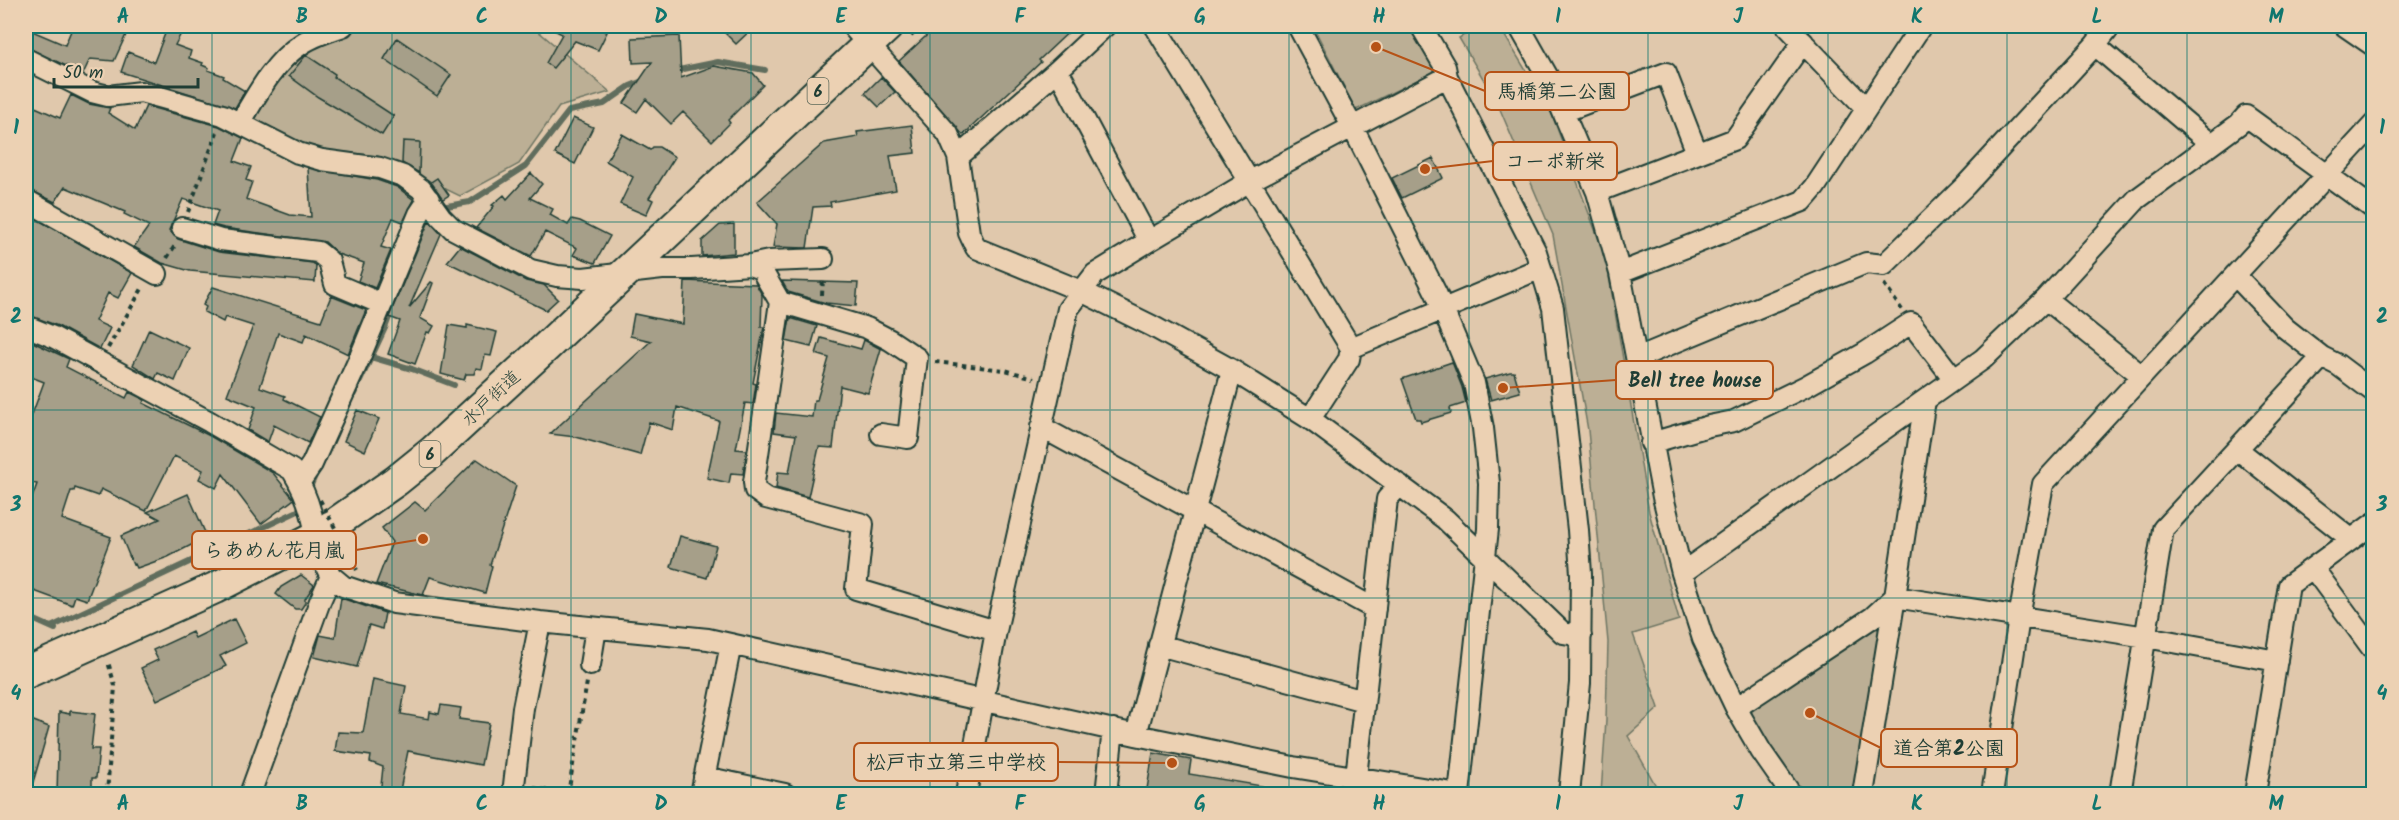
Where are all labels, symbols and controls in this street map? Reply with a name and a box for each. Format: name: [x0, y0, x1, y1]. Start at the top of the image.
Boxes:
text: A: [117, 2, 129, 34]
text: B: [296, 2, 308, 34]
text: C: [476, 2, 488, 34]
text: D: [654, 2, 668, 34]
text: E: [835, 2, 847, 34]
text: F: [1015, 2, 1027, 34]
text: G: [1194, 2, 1206, 34]
text: H: [1372, 2, 1386, 34]
text: I: [1555, 2, 1561, 34]
text: J: [1733, 2, 1744, 34]
text: K: [1911, 2, 1923, 34]
text: L: [2092, 2, 2102, 34]
text: M: [2268, 2, 2284, 34]
scale bar: [54, 51, 198, 89]
text: 50 m: [63, 59, 103, 88]
callout: 馬橋第二公園: [1485, 72, 1629, 110]
text: 馬橋第二公園: [1497, 77, 1617, 109]
road number: 6: [808, 78, 828, 104]
text: 1: [13, 113, 19, 145]
text: 1: [2379, 113, 2385, 145]
callout: コーポ新栄: [1493, 142, 1617, 180]
text: コーポ新栄: [1505, 147, 1605, 179]
text: 2: [10, 302, 22, 334]
text: 2: [2376, 302, 2388, 334]
callout: Bell tree house: [1616, 361, 1773, 399]
street label: 水戸街道: [456, 364, 528, 434]
text: Bell tree house: [1628, 366, 1762, 398]
road number: 6: [420, 441, 440, 467]
text: 3: [10, 490, 22, 522]
text: 3: [2376, 490, 2388, 522]
callout: らあめん花月嵐: [192, 531, 356, 569]
text: らあめん花月嵐: [204, 536, 344, 568]
text: 4: [11, 679, 22, 711]
text: 4: [2377, 679, 2388, 711]
callout: 道合第2公園: [1881, 729, 2017, 767]
text: 道合第2公園: [1893, 734, 2005, 766]
callout: 松戸市立第三中学校: [854, 743, 1058, 781]
text: 松戸市立第三中学校: [866, 748, 1046, 780]
text: A: [117, 789, 129, 820]
text: B: [296, 789, 308, 820]
text: C: [476, 789, 488, 820]
text: D: [654, 789, 668, 820]
text: E: [835, 789, 847, 820]
text: F: [1015, 789, 1027, 820]
text: G: [1194, 789, 1206, 820]
text: H: [1372, 789, 1386, 820]
text: I: [1555, 789, 1561, 820]
text: J: [1733, 789, 1744, 820]
text: K: [1911, 789, 1923, 820]
text: L: [2092, 789, 2102, 820]
text: M: [2268, 789, 2284, 820]

